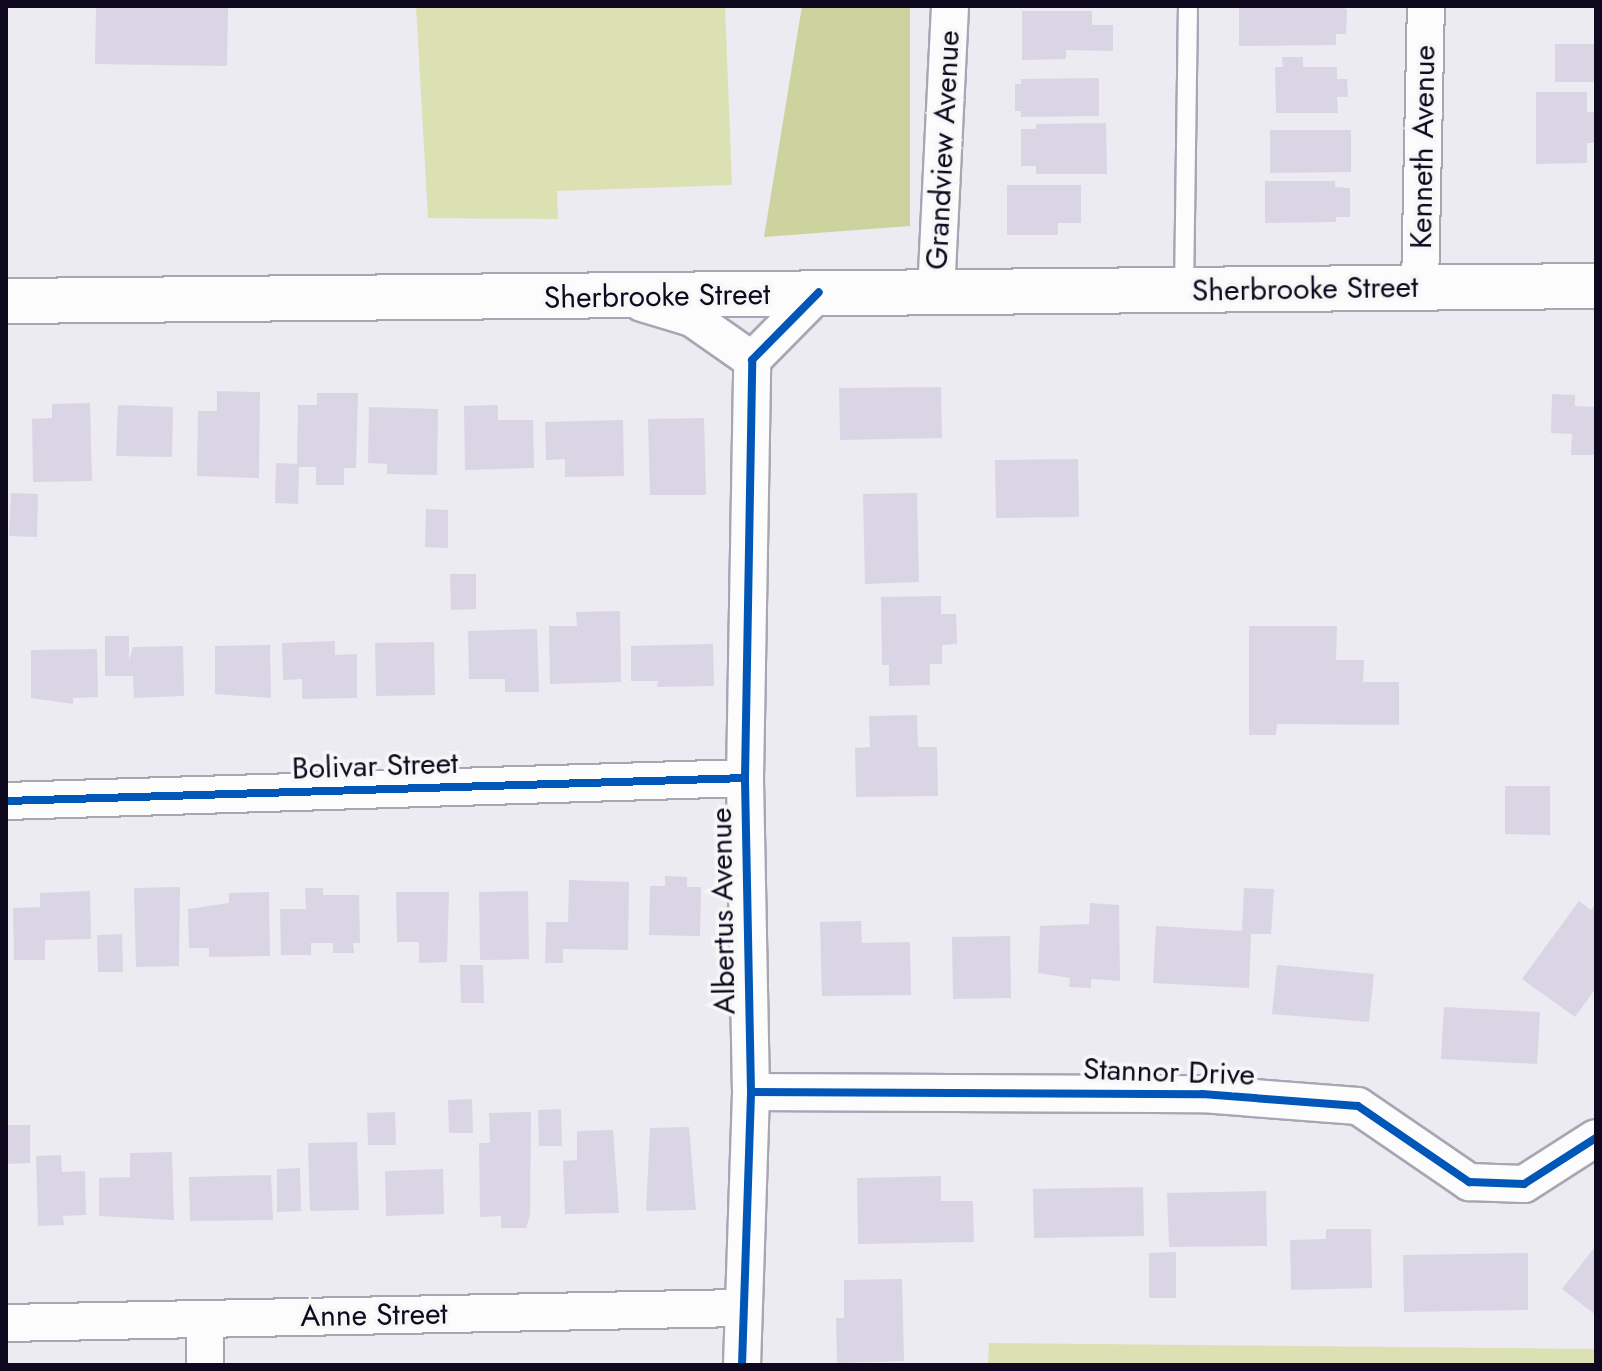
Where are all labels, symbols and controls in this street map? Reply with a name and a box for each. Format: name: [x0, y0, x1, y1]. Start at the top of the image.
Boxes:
street label: Grandview Avenue: [919, 29, 967, 271]
street label: Kenneth Avenue: [1403, 45, 1443, 249]
street label: Sherbrooke Street: [1191, 269, 1419, 309]
street label: Sherbrooke Street: [543, 276, 771, 316]
street label: Bolivar Street: [291, 745, 459, 787]
street label: Albertus Avenue: [703, 807, 743, 1015]
street label: Stannor Drive: [1082, 1051, 1256, 1093]
street label: Anne Street: [300, 1296, 448, 1334]

